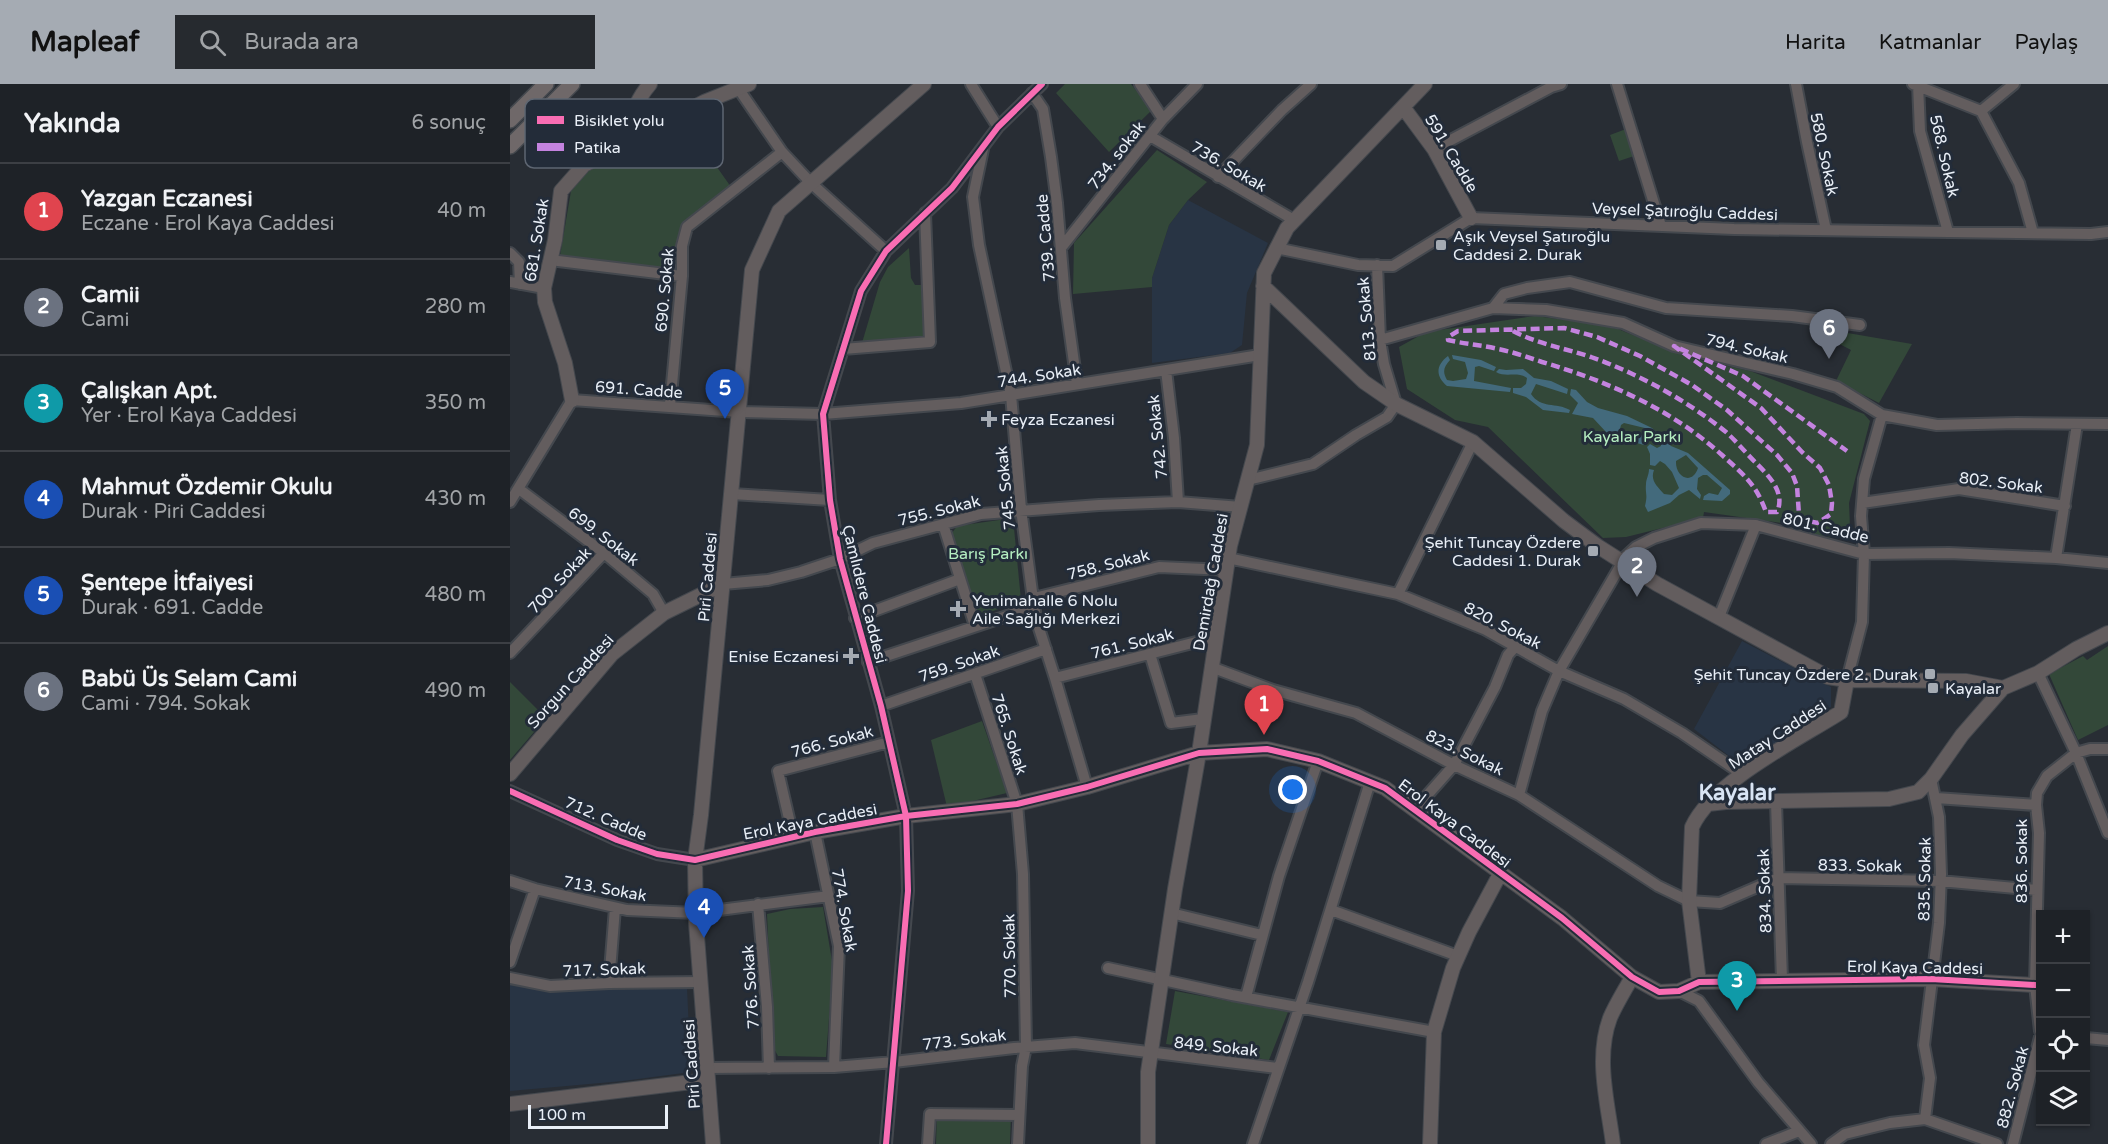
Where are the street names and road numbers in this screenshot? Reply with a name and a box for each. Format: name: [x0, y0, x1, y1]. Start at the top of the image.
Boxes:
street label: 591. Cadde: [1420, 111, 1482, 196]
street label: 580. Sokak: [1805, 111, 1843, 198]
street label: 568. Sokak: [1925, 113, 1963, 200]
street label: 734. sokak: [1084, 117, 1150, 194]
street label: 736. Sokak: [1187, 137, 1270, 197]
street label: 739. Cadde: [1032, 193, 1060, 283]
street label: 681. Sokak: [521, 197, 554, 283]
street label: Veysel Şatıroğlu Caddesi: [1592, 199, 1778, 225]
street label: 690. Sokak: [651, 247, 679, 333]
street label: 813. Sokak: [1353, 276, 1381, 362]
street label: 794. Sokak: [1703, 330, 1790, 368]
street label: 744. Sokak: [996, 359, 1083, 392]
street label: 691. Cadde: [594, 377, 683, 403]
street label: 742. Sokak: [1144, 394, 1172, 480]
street label: 745. Sokak: [992, 445, 1020, 531]
street label: 802. Sokak: [1958, 468, 2044, 498]
street label: 755. Sokak: [896, 491, 983, 531]
street label: 699. Sokak: [564, 503, 643, 571]
street label: 801. Cadde: [1781, 508, 1871, 548]
street label: Demirdağ Caddesi: [1189, 512, 1233, 653]
street label: Çamlıdere Caddesi: [837, 523, 891, 666]
street label: Piri Caddesi: [694, 531, 722, 623]
street label: 700. Sokak: [524, 543, 596, 618]
street label: 758. Sokak: [1065, 545, 1152, 585]
street label: 820. Sokak: [1460, 598, 1545, 654]
street label: 761. Sokak: [1089, 624, 1176, 664]
street label: Sorgun Caddesi: [523, 630, 618, 733]
street label: 759. Sokak: [916, 641, 1003, 687]
street label: 765. Sokak: [987, 691, 1032, 778]
street label: Matay Caddesi: [1725, 696, 1830, 774]
street label: 766. Sokak: [789, 721, 876, 763]
street label: 823. Sokak: [1422, 725, 1507, 780]
street label: Erol Kaya Caddesi: [1394, 775, 1515, 873]
street label: 712. Cadde: [561, 793, 650, 845]
street label: Erol Kaya Caddesi: [741, 799, 879, 845]
street label: 836. Sokak: [2012, 819, 2032, 903]
street label: 835. Sokak: [1914, 836, 1936, 921]
street label: 834. Sokak: [1754, 848, 1776, 933]
street label: 833. Sokak: [1818, 855, 1903, 877]
street label: 774. Sokak: [827, 867, 861, 954]
street label: 713. Sokak: [562, 872, 648, 906]
street label: 770. Sokak: [999, 913, 1021, 998]
street label: 776. Sokak: [738, 944, 764, 1030]
street label: Erol Kaya Caddesi: [1847, 957, 1983, 979]
street label: 717. Sokak: [562, 959, 646, 981]
street label: Piri Caddesi: [679, 1018, 705, 1109]
street label: 773. Sokak: [921, 1025, 1007, 1055]
street label: 849. Sokak: [1173, 1033, 1259, 1061]
street label: 882. Sokak: [1992, 1044, 2034, 1131]

